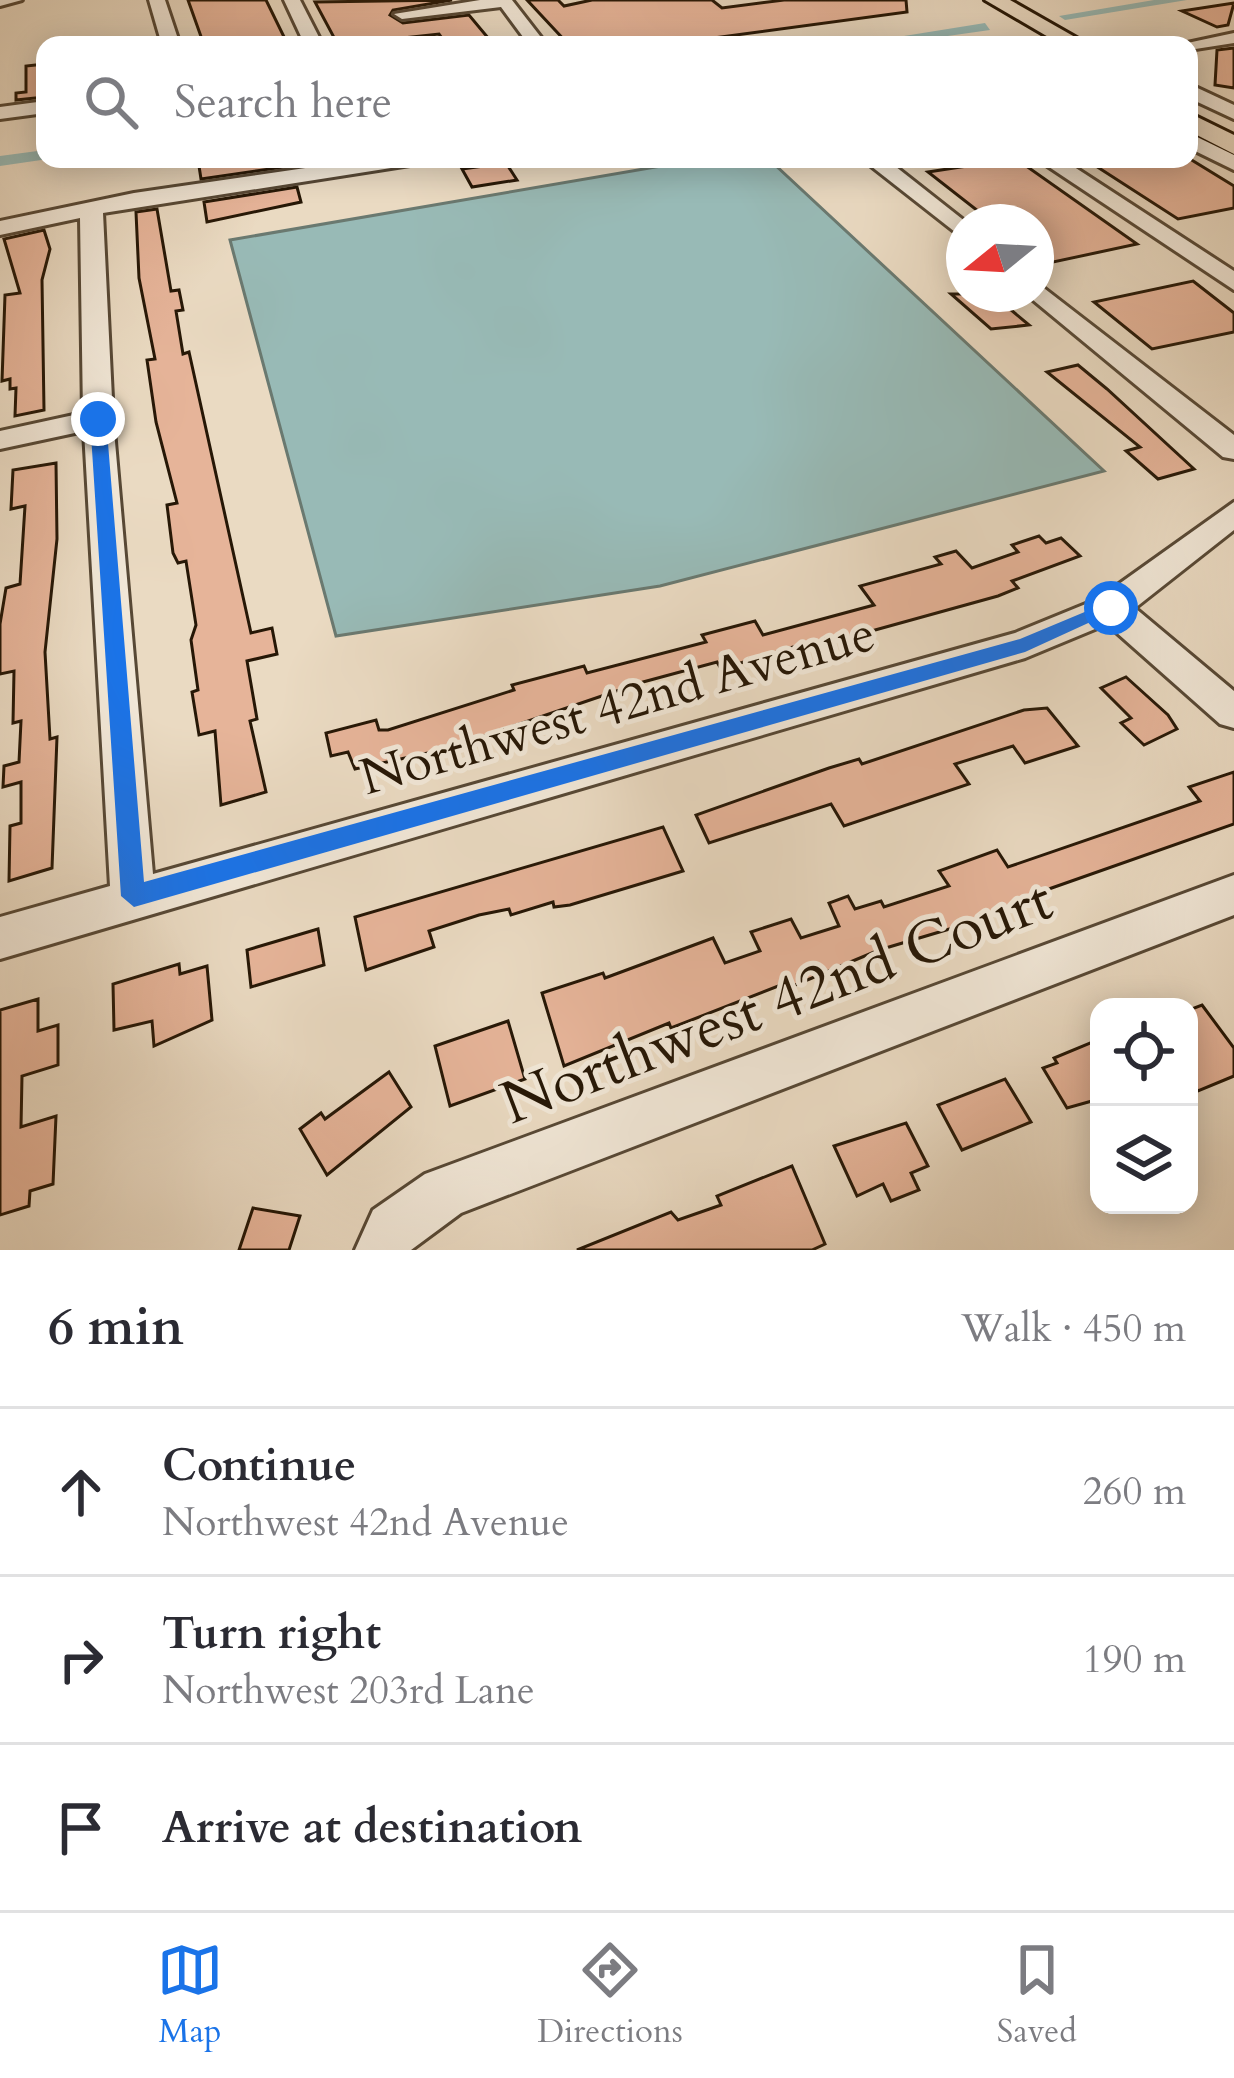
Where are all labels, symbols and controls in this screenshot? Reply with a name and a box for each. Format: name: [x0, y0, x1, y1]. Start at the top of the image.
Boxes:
search box: [36, 36, 1198, 168]
icon: search: [78, 69, 144, 135]
text: Search here: [174, 72, 392, 133]
north arrow: [946, 204, 1054, 312]
route end: [71, 392, 125, 446]
route start: [1084, 581, 1138, 635]
street label: Northwest 42nd Avenue: [352, 599, 883, 813]
street label: Northwest 42nd Court: [490, 860, 1064, 1145]
map controls: [1090, 998, 1198, 1214]
button: locate: [1090, 998, 1198, 1106]
button: layers: [1090, 1106, 1198, 1214]
text: 6 min: [48, 1293, 184, 1363]
text: Walk · 450 m: [961, 1302, 1186, 1355]
text: Continue: [162, 1435, 356, 1496]
icon: ahead: [48, 1459, 114, 1525]
text: 260 m: [1083, 1465, 1186, 1518]
text: Northwest 42nd Avenue: [162, 1496, 569, 1549]
text: Turn right: [162, 1603, 381, 1664]
icon: right: [48, 1627, 114, 1693]
text: 190 m: [1083, 1633, 1186, 1686]
text: Northwest 203rd Lane: [162, 1664, 535, 1717]
icon: arrive: [48, 1795, 114, 1861]
text: Arrive at destination: [162, 1797, 582, 1858]
tab: Map: [157, 1937, 223, 2054]
tab: Directions: [537, 1937, 683, 2054]
tab: Saved: [997, 1937, 1077, 2054]

